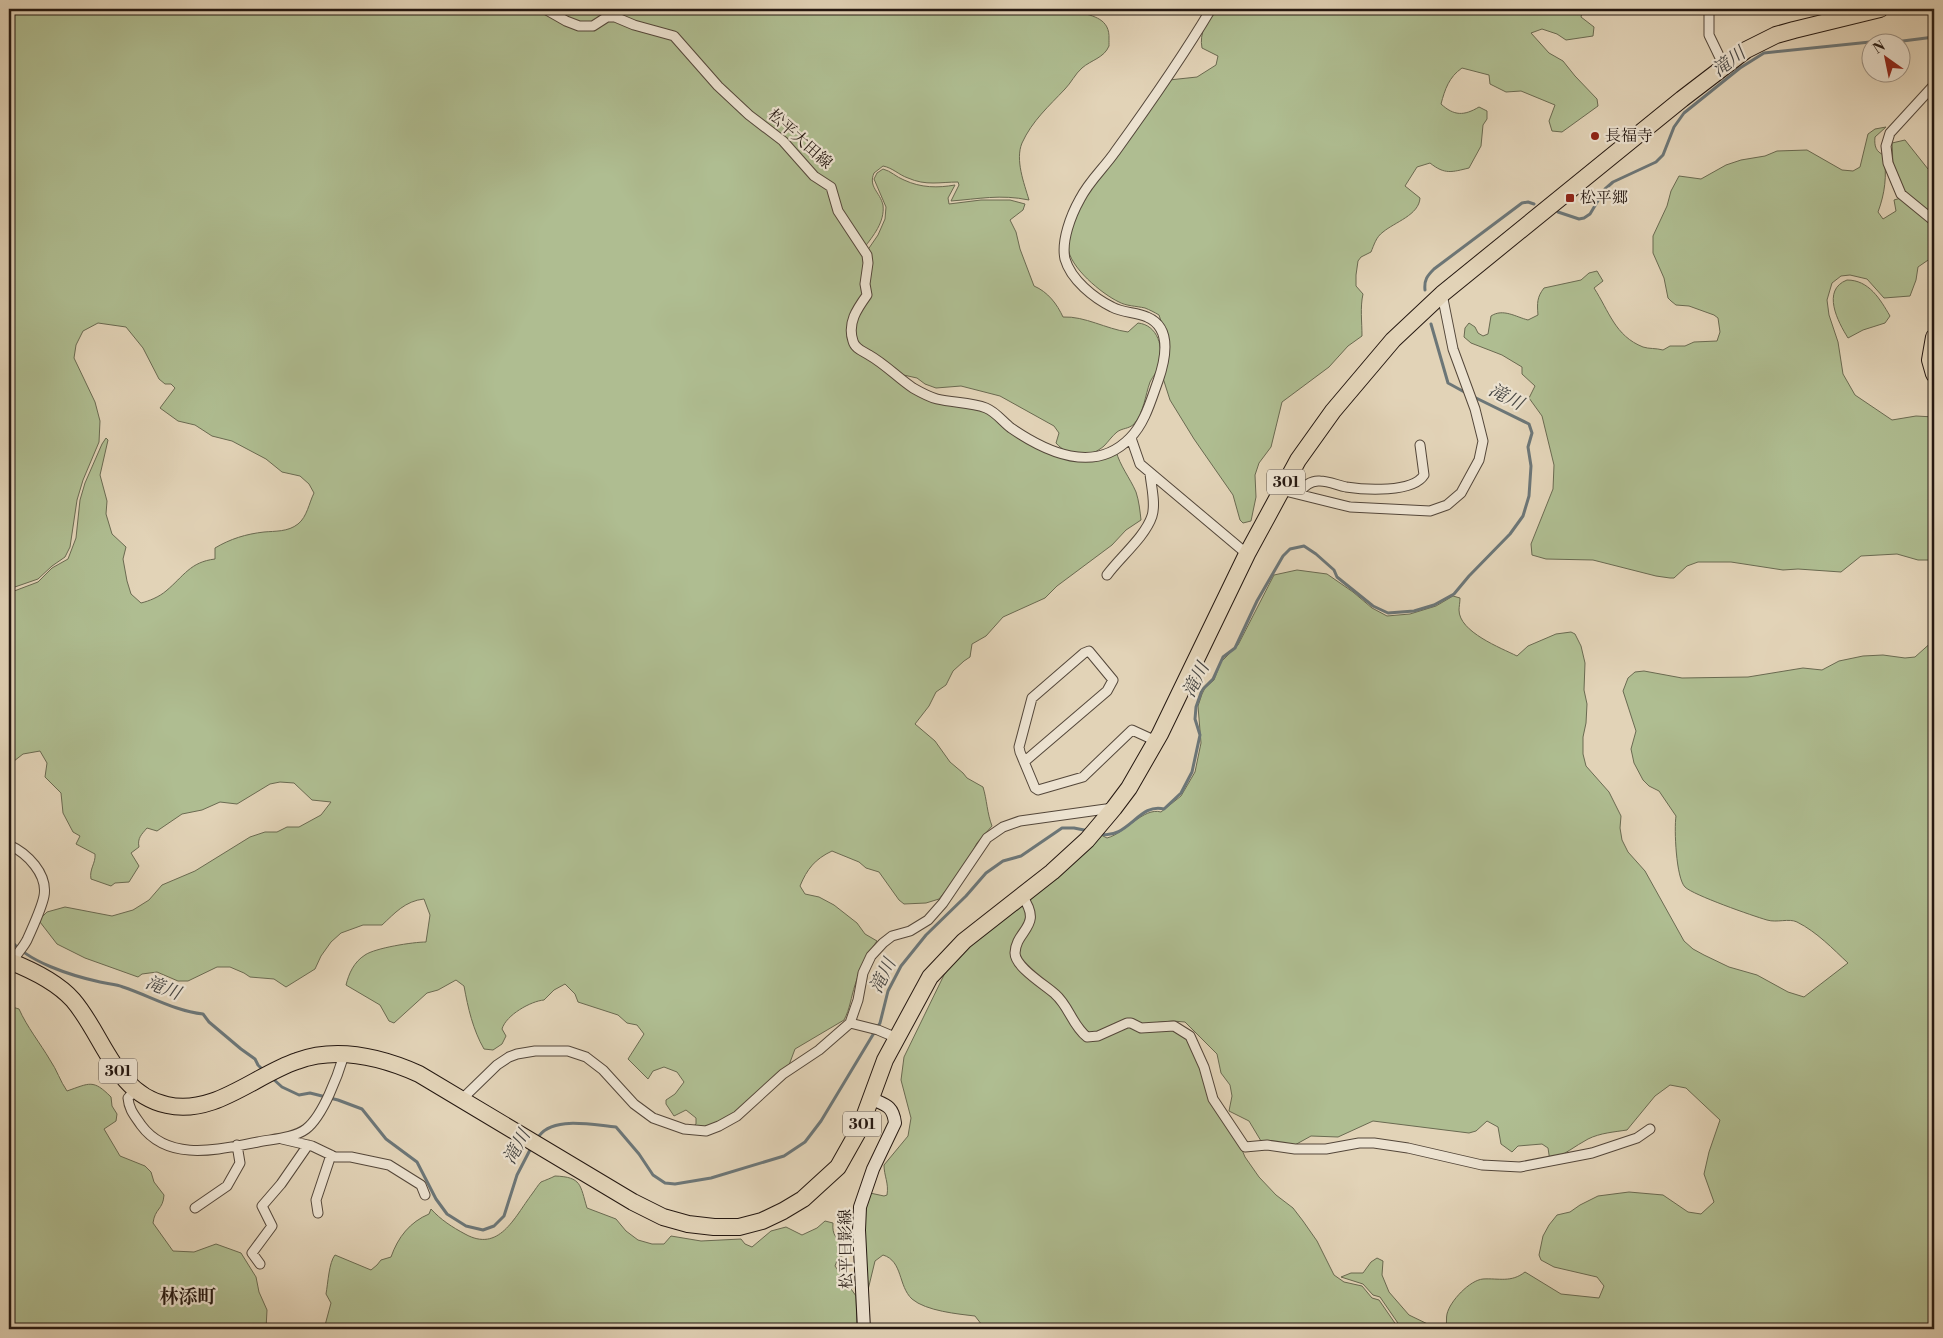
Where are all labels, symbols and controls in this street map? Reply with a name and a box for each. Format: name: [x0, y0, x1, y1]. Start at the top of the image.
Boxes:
north arrow: [1860, 32, 1910, 82]
text: N: [1870, 37, 1889, 59]
water label: 滝川: [1708, 41, 1752, 82]
street label: 松平大田線: [764, 105, 836, 173]
place label: 長福寺: [1605, 126, 1653, 146]
marker: 長福寺: [1589, 130, 1601, 142]
place label: 松平郷: [1580, 188, 1628, 208]
marker: 松平郷: [1564, 192, 1576, 204]
water label: 滝川: [1485, 379, 1529, 416]
road number: 301: [1267, 470, 1305, 494]
water label: 滝川: [1178, 657, 1215, 701]
water label: 滝川: [865, 953, 902, 997]
water label: 滝川: [142, 971, 186, 1006]
road number: 301: [99, 1058, 137, 1084]
road number: 301: [843, 1112, 881, 1136]
water label: 滝川: [498, 1124, 537, 1168]
street label: 松平日影線: [835, 1209, 857, 1289]
district label: 林添町: [159, 1285, 217, 1309]

